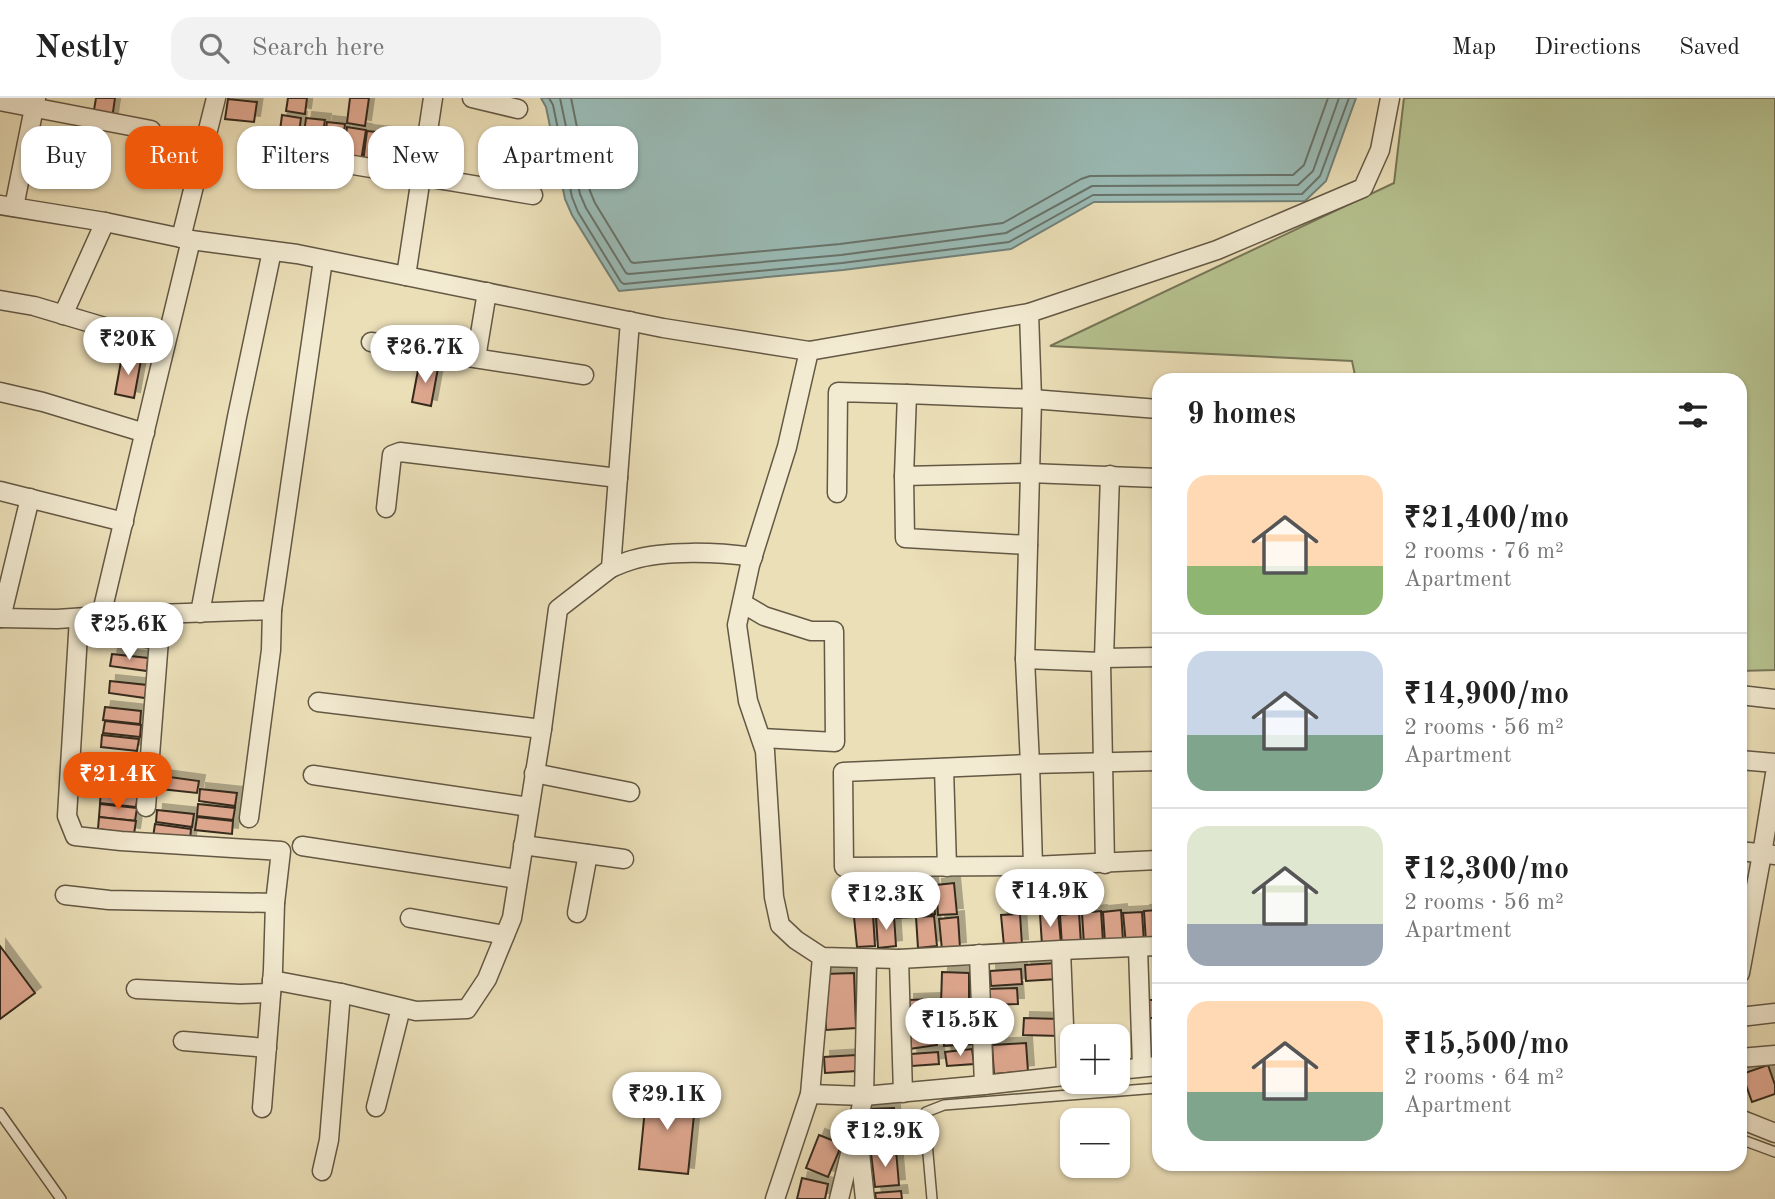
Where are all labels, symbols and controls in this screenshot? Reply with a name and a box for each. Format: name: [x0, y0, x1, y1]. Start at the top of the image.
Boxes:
search box: [171, 17, 661, 80]
icon: search: [195, 29, 233, 67]
text: Nestly: [35, 32, 129, 65]
text: Search here: [251, 35, 385, 61]
text: Map: [1452, 36, 1496, 60]
text: Directions: [1534, 36, 1641, 60]
text: Saved: [1679, 36, 1740, 60]
chip: Buy: [21, 126, 111, 189]
chip: Rent: [125, 126, 223, 189]
chip: Filters: [237, 126, 354, 189]
chip: New: [368, 126, 464, 189]
chip: Apartment: [478, 126, 638, 189]
pin: ₹20K: [87, 317, 169, 377]
pin: ₹26.7K: [368, 326, 482, 385]
text: ₹20K: [99, 328, 157, 351]
text: ₹26.7K: [386, 336, 464, 359]
icon: filters: [1674, 396, 1712, 434]
text: 9 homes: [1187, 400, 1296, 430]
icon: home: [1243, 503, 1327, 587]
text: ₹21,400/mo: [1404, 504, 1569, 534]
text: 2 rooms · 76 m²: [1404, 540, 1564, 563]
text: Apartment: [1404, 568, 1512, 591]
pin: ₹25.6K: [72, 602, 186, 662]
text: ₹25.6K: [90, 613, 168, 636]
icon: home: [1243, 679, 1327, 763]
text: ₹14,900/mo: [1404, 680, 1569, 710]
text: 2 rooms · 56 m²: [1404, 716, 1564, 739]
text: Apartment: [1404, 744, 1512, 767]
pin: ₹21.4K: [61, 752, 175, 812]
text: ₹21.4K: [79, 763, 157, 786]
icon: home: [1243, 854, 1327, 938]
text: ₹12,300/mo: [1404, 855, 1569, 885]
pin: ₹14.9K: [993, 870, 1107, 929]
pin: ₹12.3K: [829, 872, 943, 932]
text: ₹14.9K: [1011, 880, 1089, 903]
text: ₹12.3K: [847, 883, 925, 906]
text: 2 rooms · 56 m²: [1404, 891, 1564, 914]
text: Apartment: [1404, 919, 1512, 942]
pin: ₹15.5K: [903, 998, 1017, 1058]
text: ₹15.5K: [921, 1009, 999, 1032]
map controls: [1060, 1024, 1130, 1178]
button: +: [1060, 1024, 1130, 1094]
icon: home: [1243, 1029, 1327, 1113]
text: ₹15,500/mo: [1404, 1030, 1569, 1060]
text: 2 rooms · 64 m²: [1404, 1066, 1564, 1089]
pin: ₹29.1K: [610, 1072, 724, 1132]
text: ₹29.1K: [628, 1083, 706, 1106]
text: Apartment: [1404, 1094, 1512, 1117]
button: −: [1060, 1108, 1130, 1178]
pin: ₹12.9K: [828, 1110, 942, 1169]
text: ₹12.9K: [846, 1120, 924, 1143]

